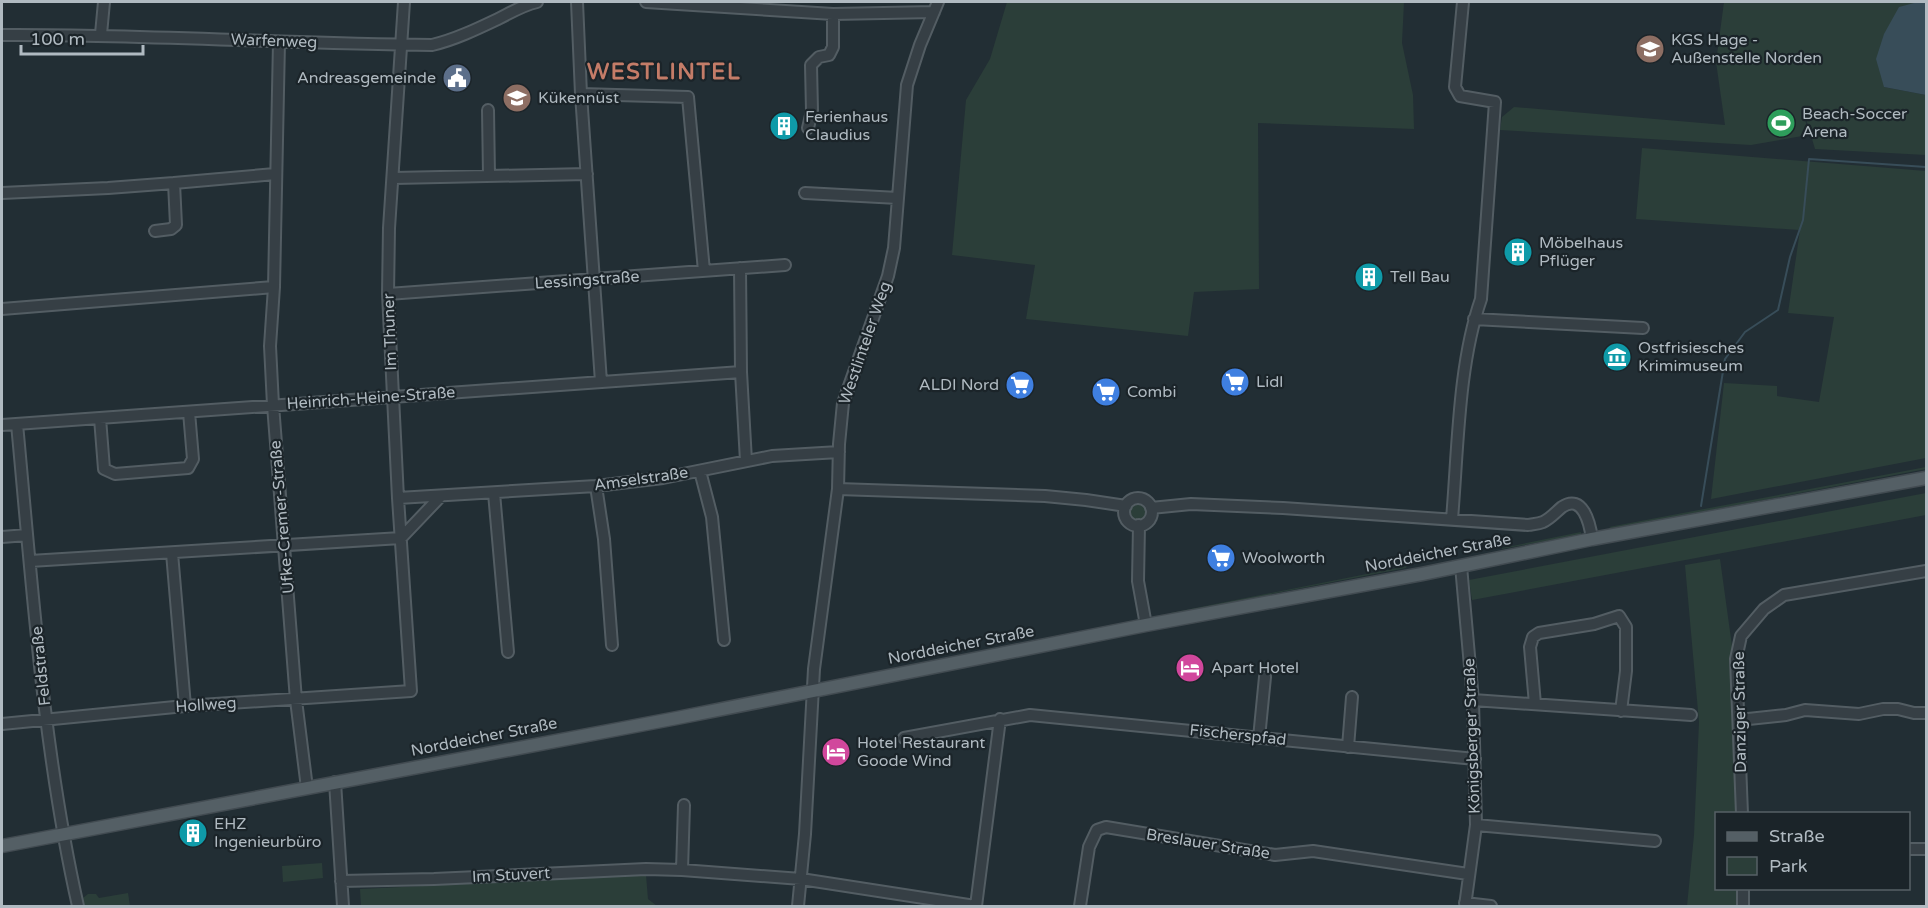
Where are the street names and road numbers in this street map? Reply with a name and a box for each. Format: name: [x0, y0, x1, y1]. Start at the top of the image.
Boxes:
street label: Warfenweg: [230, 29, 318, 53]
street label: Lessingstraße: [534, 266, 640, 294]
street label: Westlinteler Weg: [835, 279, 895, 407]
street label: Im Thuner: [379, 292, 401, 371]
street label: Heinrich-Heine-Straße: [286, 382, 456, 414]
street label: Ufke-Cremer-Straße: [265, 439, 299, 595]
street label: Amselstraße: [593, 462, 689, 496]
street label: Norddeicher Straße: [1363, 529, 1513, 577]
street label: Norddeicher Straße: [886, 621, 1036, 669]
street label: Feldstraße: [27, 625, 55, 707]
street label: Danziger Straße: [1729, 651, 1751, 773]
street label: Königsberger Straße: [1459, 658, 1485, 814]
street label: Hollweg: [175, 693, 237, 717]
street label: Norddeicher Straße: [409, 713, 559, 761]
street label: Fischerspfad: [1189, 720, 1287, 750]
street label: Breslauer Straße: [1145, 824, 1271, 864]
street label: Im Stuvert: [471, 863, 551, 887]

